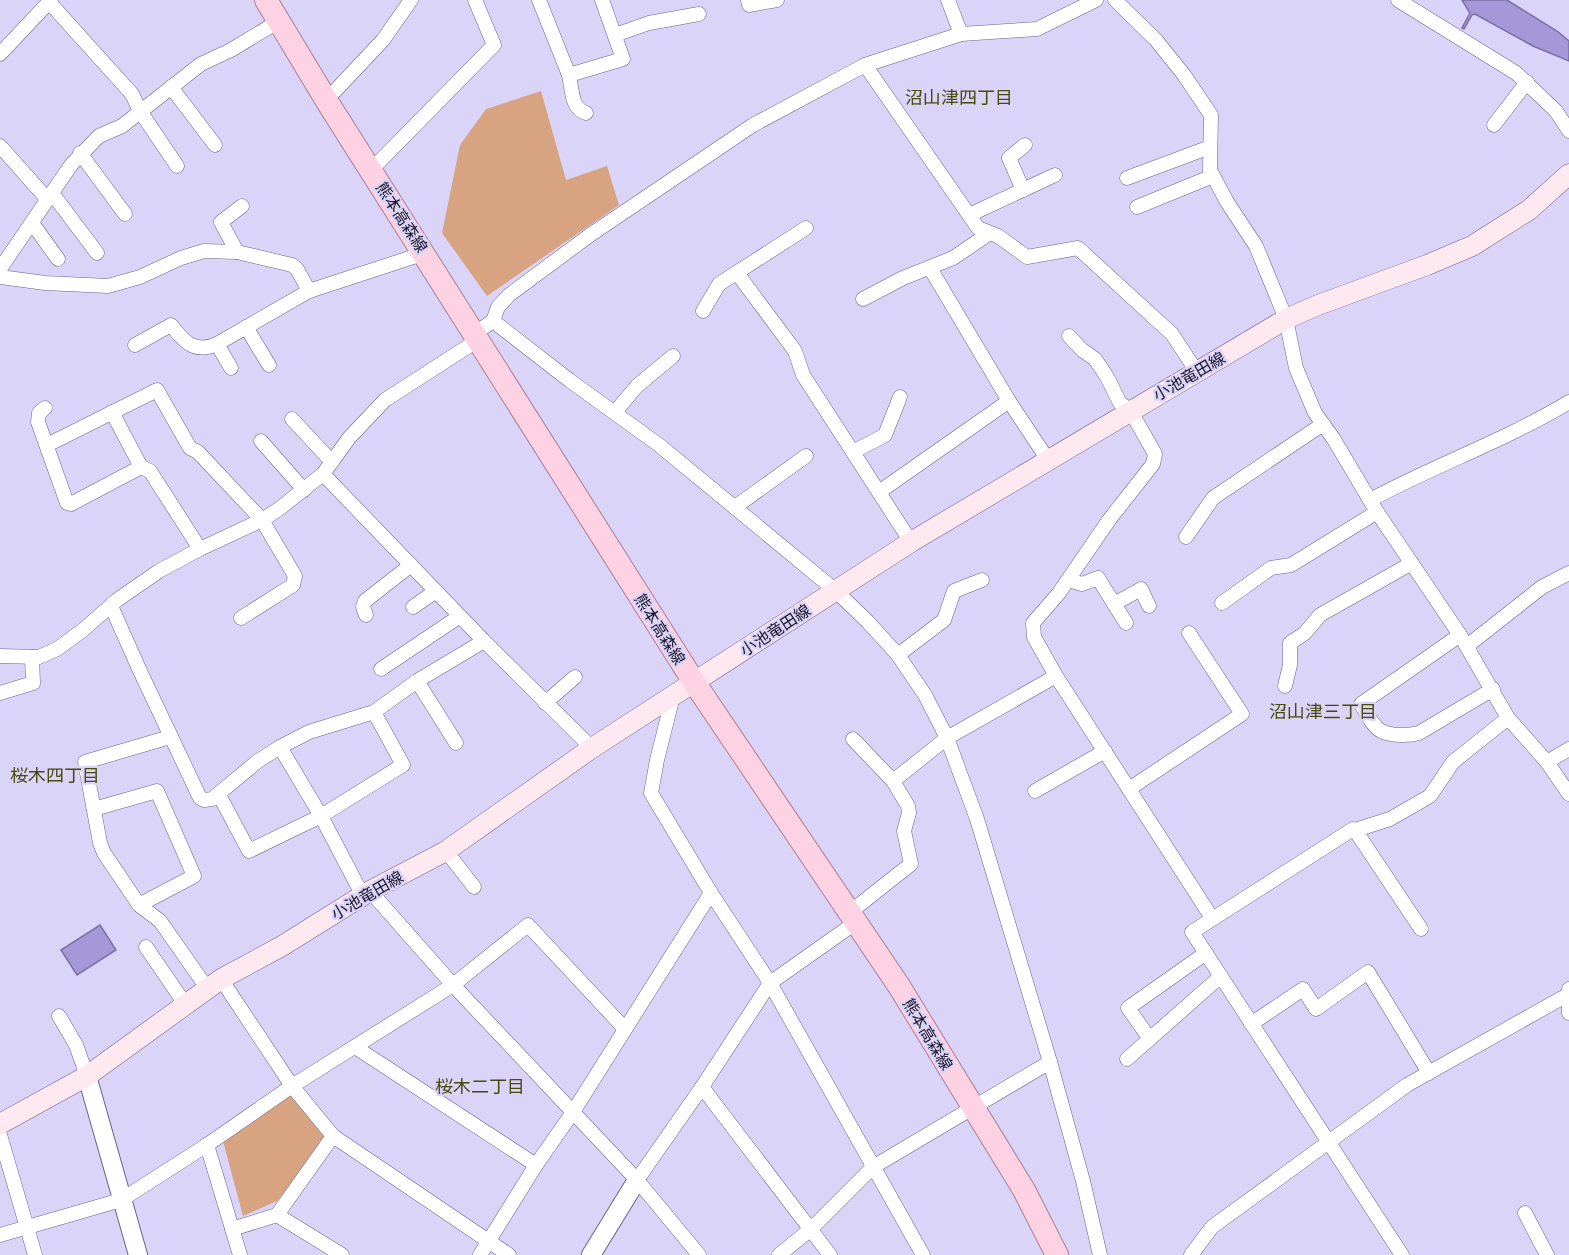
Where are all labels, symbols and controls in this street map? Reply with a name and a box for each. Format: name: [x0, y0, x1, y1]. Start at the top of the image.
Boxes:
district label: 沼山津四丁目: [905, 86, 1013, 109]
street label: 熊本高森線: [372, 178, 432, 256]
street label: 小池竜田線: [1149, 347, 1229, 405]
street label: 熊本高森線: [630, 590, 690, 668]
street label: 小池竜田線: [736, 600, 814, 660]
district label: 沼山津三丁目: [1269, 700, 1377, 723]
district label: 桜木四丁目: [10, 764, 100, 787]
street label: 小池竜田線: [327, 866, 407, 924]
street label: 熊本高森線: [899, 995, 957, 1073]
district label: 桜木二丁目: [435, 1075, 525, 1098]

